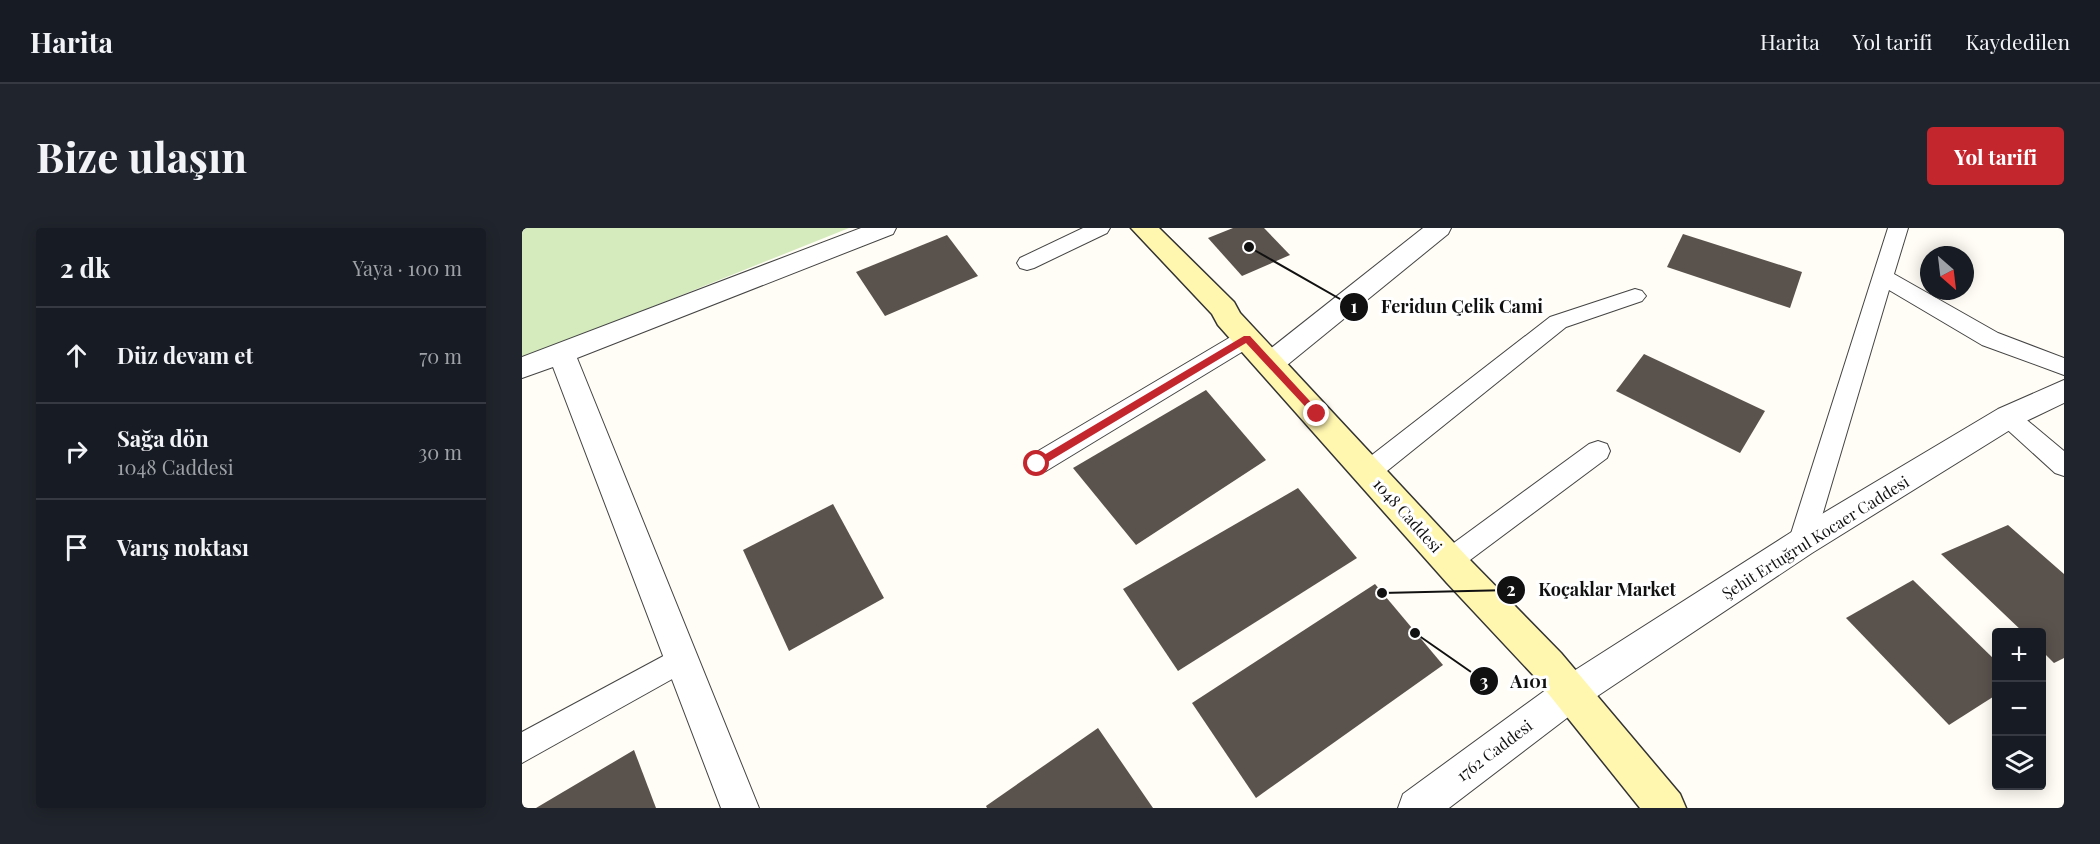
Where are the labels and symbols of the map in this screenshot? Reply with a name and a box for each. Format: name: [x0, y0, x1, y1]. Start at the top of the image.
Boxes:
north arrow: [1920, 246, 1974, 300]
callout: Feridun Çelik Cami: [1339, 289, 1555, 325]
text: 1: [1351, 294, 1358, 318]
text: Feridun Çelik Cami: [1381, 294, 1543, 318]
route end: [1303, 400, 1329, 426]
route start: [1023, 450, 1049, 476]
street label: Şehit Ertuğrul Kocaer Caddesi: [1717, 470, 1913, 603]
street label: 1048 Caddesi: [1369, 473, 1447, 557]
callout: Koçaklar Market: [1496, 572, 1688, 608]
text: 2: [1506, 577, 1516, 601]
text: Koçaklar Market: [1538, 577, 1676, 601]
callout: A101: [1469, 663, 1560, 699]
text: 3: [1480, 669, 1489, 693]
text: A101: [1509, 669, 1548, 693]
street label: 1762 Caddesi: [1452, 714, 1536, 785]

